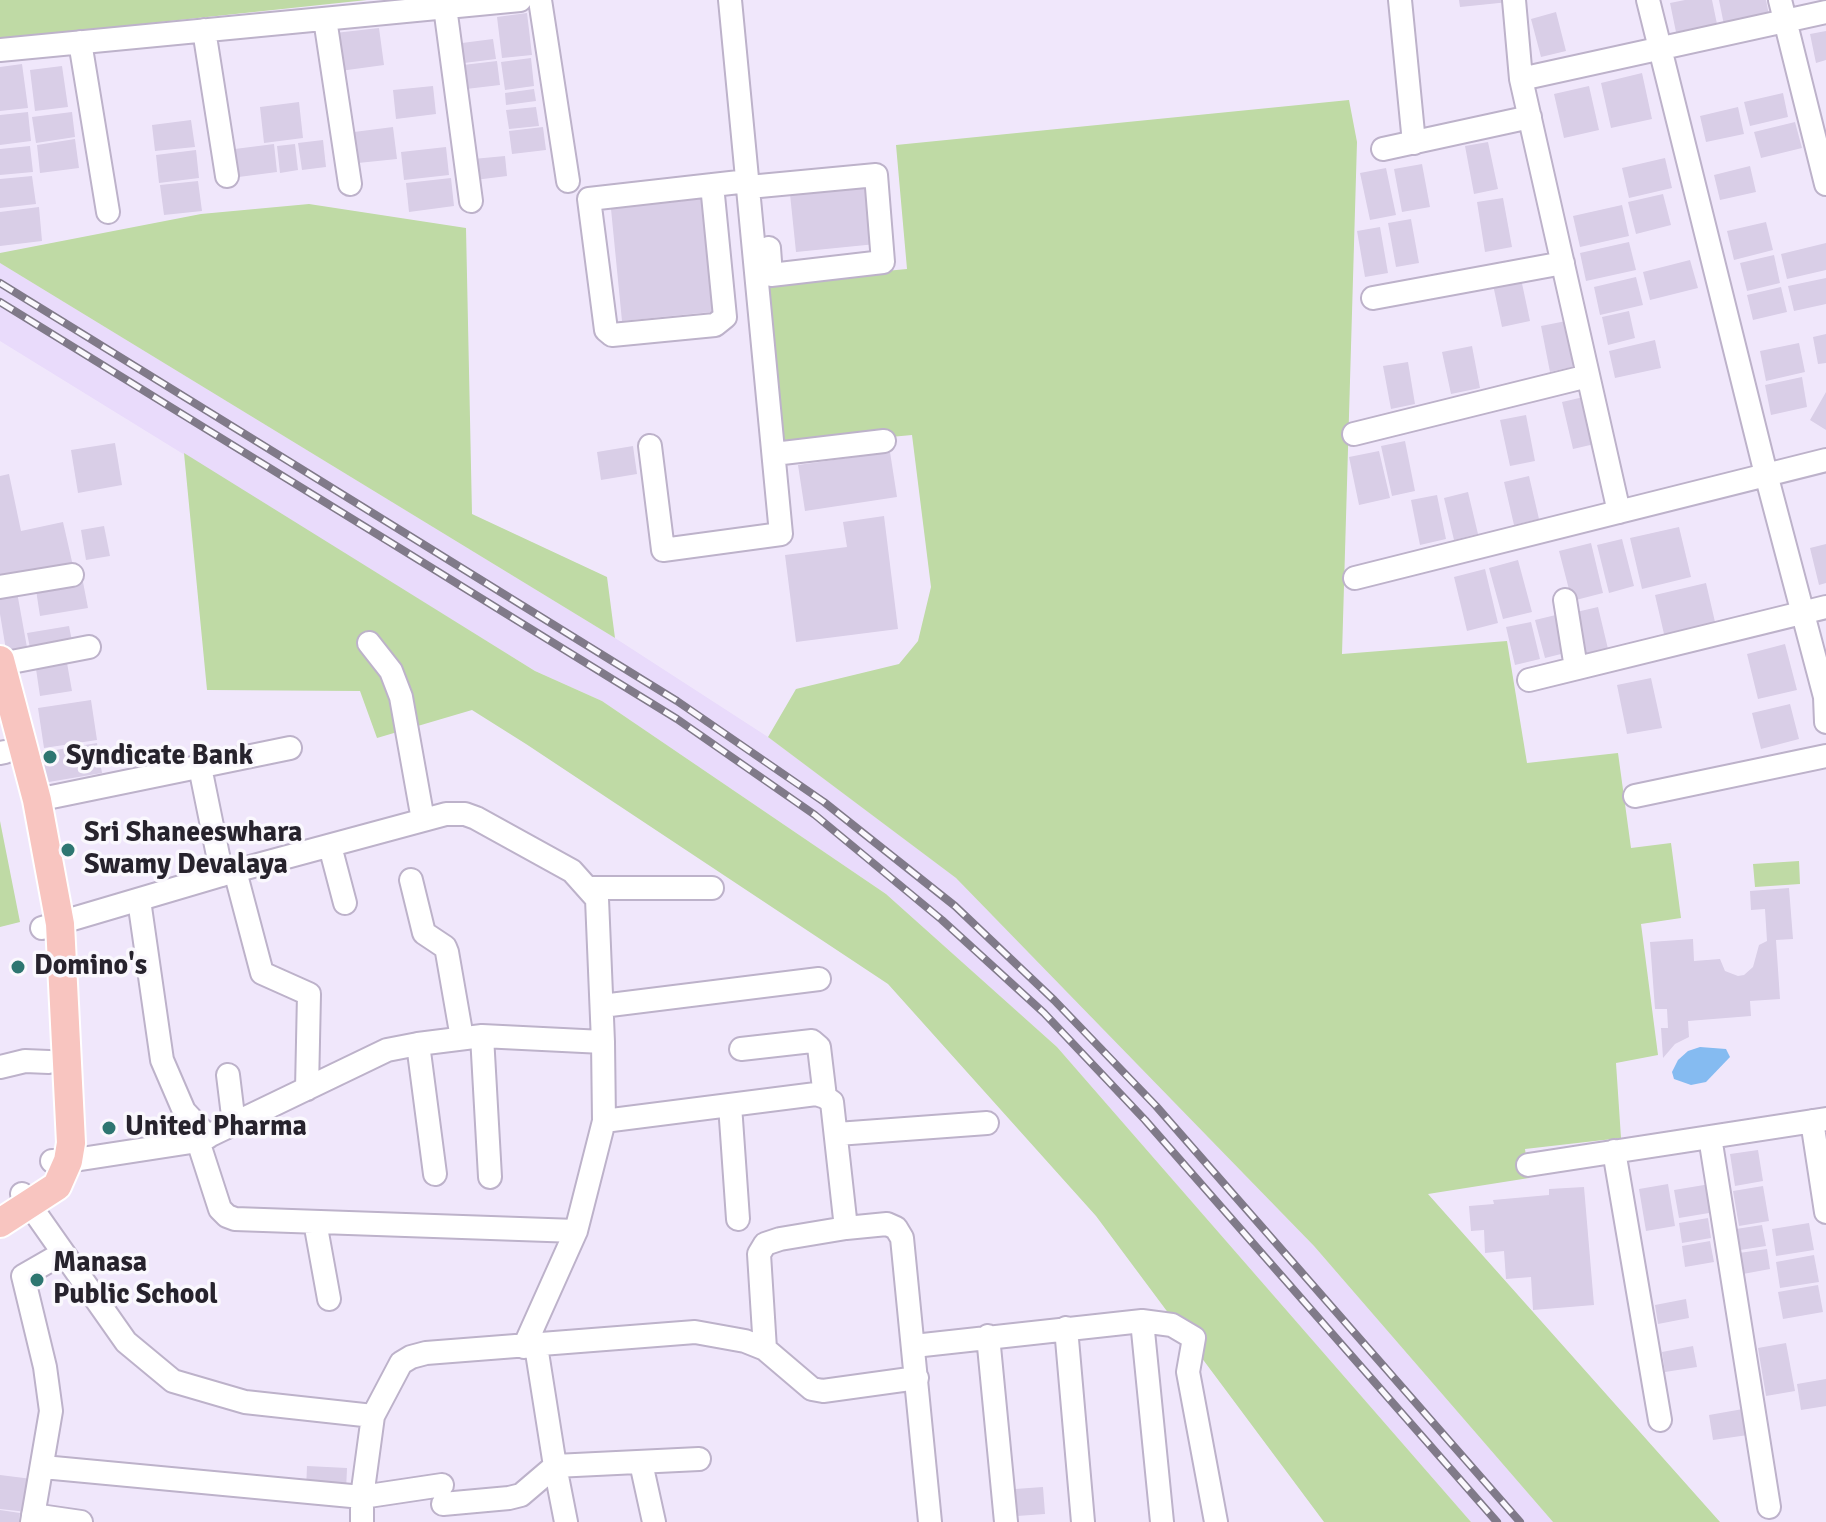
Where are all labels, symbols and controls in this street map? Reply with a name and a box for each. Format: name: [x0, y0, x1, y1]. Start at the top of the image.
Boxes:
place label: Syndicate Bank: [66, 740, 253, 774]
marker: Syndicate Bank: [41, 748, 59, 766]
place label: Sri Shaneeswhara Swamy Devalaya: [84, 817, 302, 883]
marker: Sri Shaneeswhara Swamy Devalaya: [59, 841, 77, 859]
place label: Domino's: [34, 950, 147, 984]
marker: Domino's: [9, 958, 27, 976]
place label: United Pharma: [125, 1111, 307, 1145]
marker: United Pharma: [100, 1119, 118, 1137]
place label: Manasa Public School: [53, 1247, 218, 1313]
marker: Manasa Public School: [28, 1271, 46, 1289]

